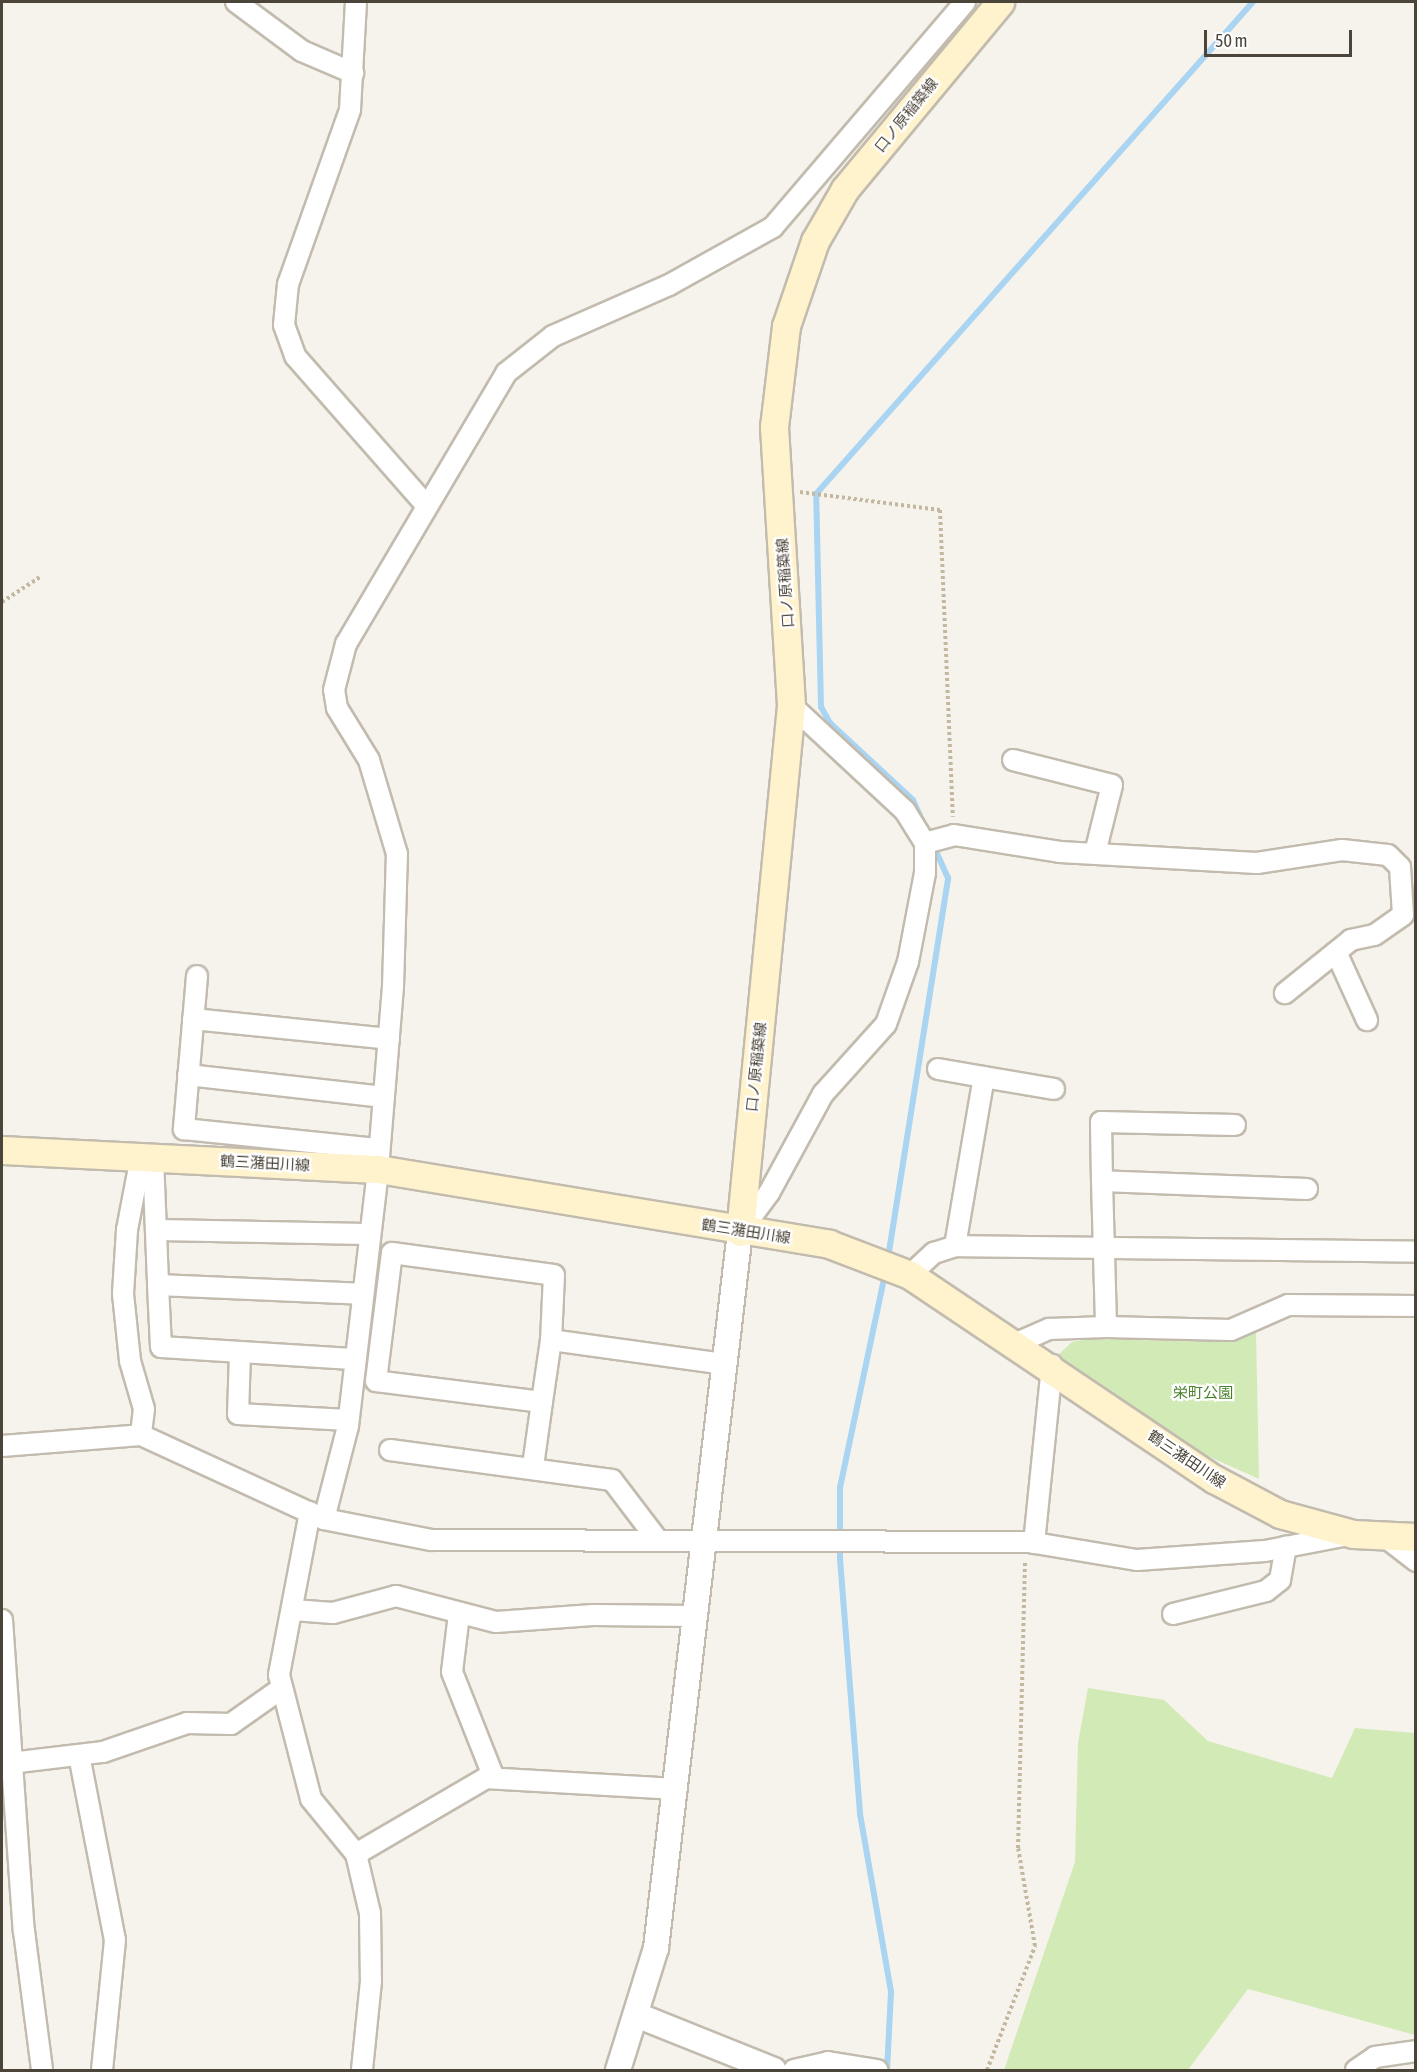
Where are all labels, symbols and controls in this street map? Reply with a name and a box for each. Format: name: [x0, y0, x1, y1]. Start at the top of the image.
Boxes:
scale bar: [1207, 18, 1356, 56]
text: 50 m: [1215, 30, 1247, 51]
street label: 口ノ原稲築線: [871, 74, 941, 156]
street label: 口ノ原稲築線: [773, 537, 797, 629]
street label: 口ノ原稲築線: [742, 1021, 770, 1113]
street label: 鶴三潴田川線: [220, 1152, 310, 1174]
street label: 鶴三潴田川線: [700, 1215, 792, 1247]
park label: 栄町公園: [1173, 1384, 1233, 1402]
street label: 鶴三潴田川線: [1145, 1426, 1229, 1492]

